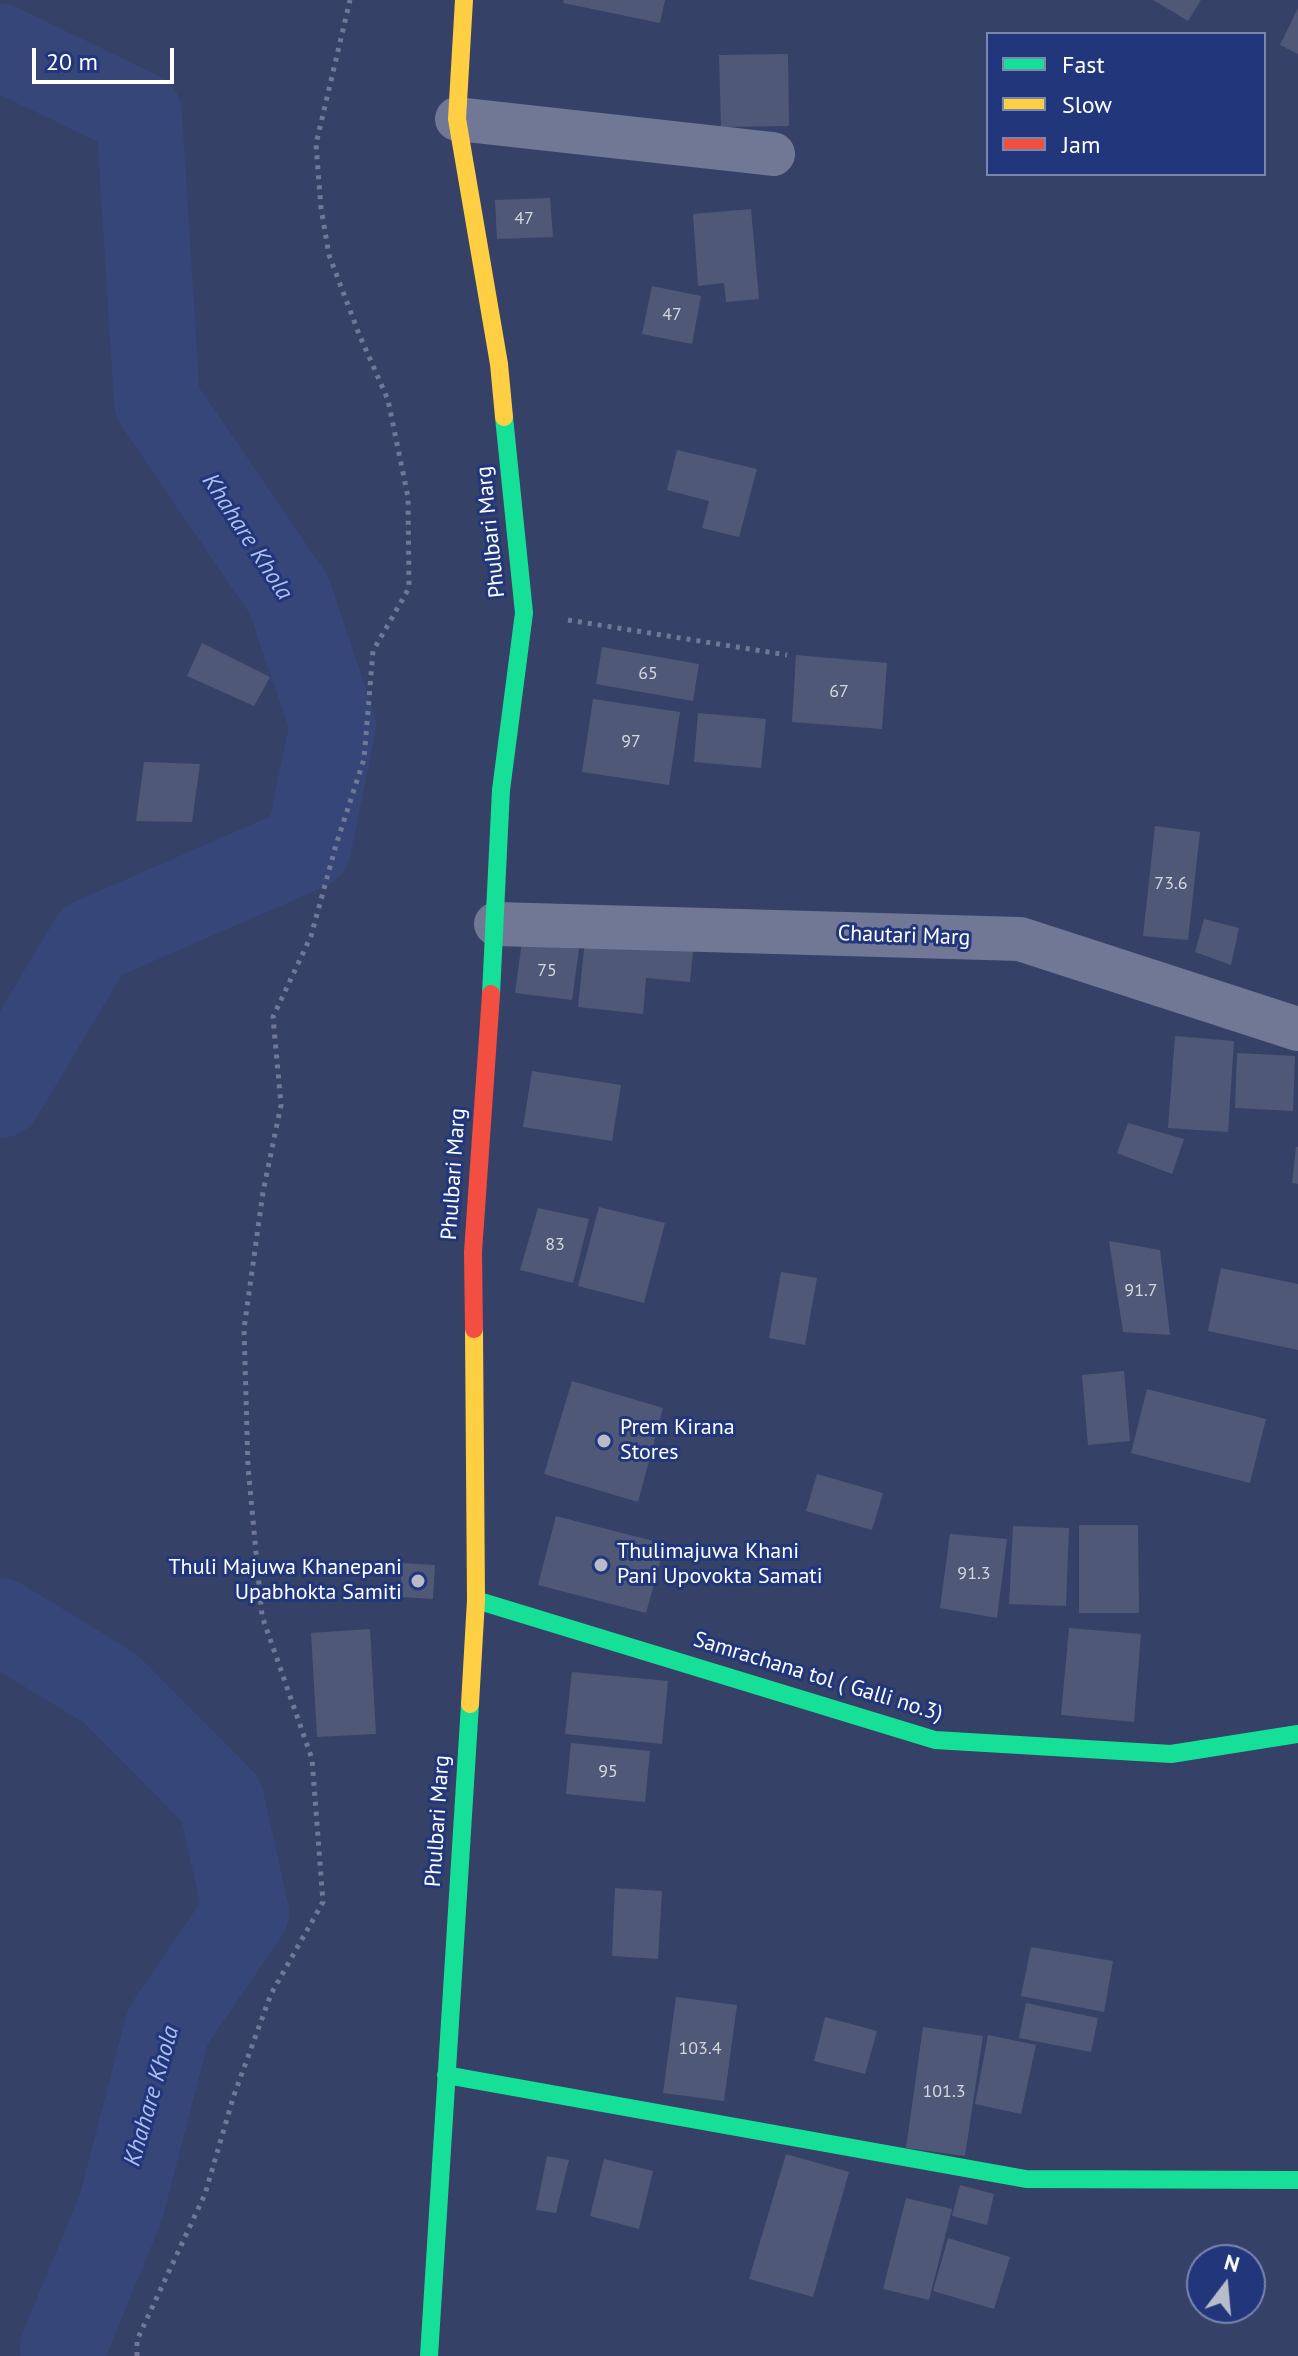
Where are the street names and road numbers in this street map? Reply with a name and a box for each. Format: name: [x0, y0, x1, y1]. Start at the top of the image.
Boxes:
street label: Phulbari Marg: [471, 465, 511, 599]
street label: Chautari Marg: [837, 920, 971, 952]
street label: Phulbari Marg: [436, 1107, 472, 1241]
street label: Samrachana tol ( Galli no.3): [690, 1626, 946, 1728]
street label: Phulbari Marg: [420, 1754, 456, 1888]

